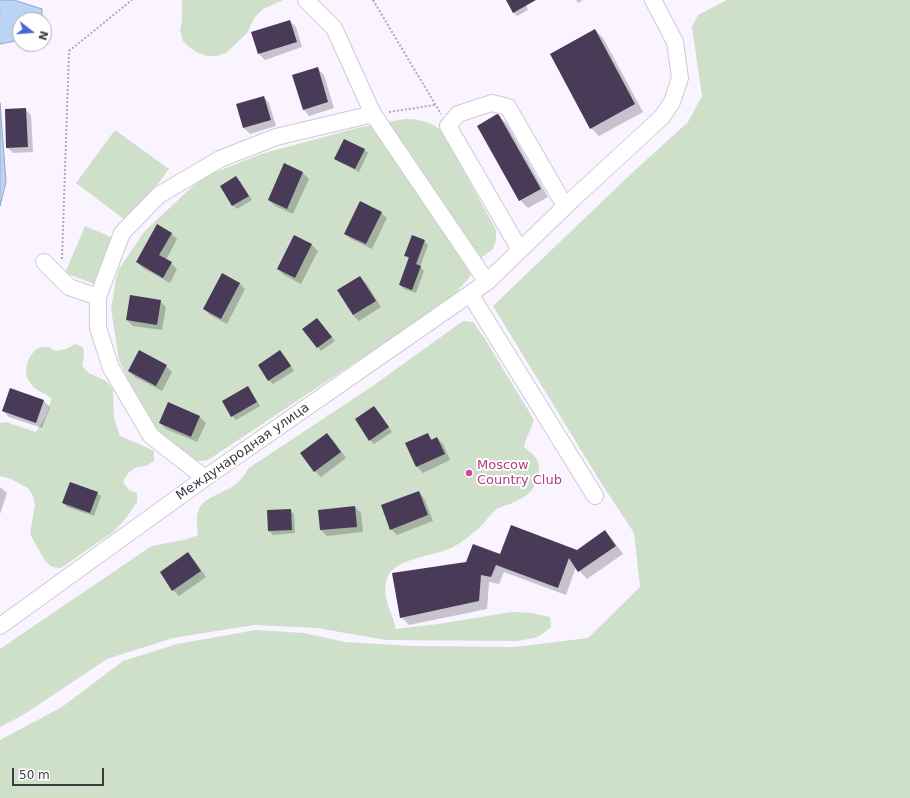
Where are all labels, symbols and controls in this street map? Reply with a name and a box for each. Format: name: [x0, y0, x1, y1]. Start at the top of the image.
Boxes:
north arrow: [12, 12, 52, 52]
text: N: [35, 29, 51, 42]
street label: Международная улица: [173, 400, 313, 504]
place label: Moscow Country Club: [477, 458, 562, 489]
marker: Moscow Country Club: [464, 468, 474, 478]
scale bar: [14, 760, 106, 786]
text: 50 m: [19, 768, 50, 782]

